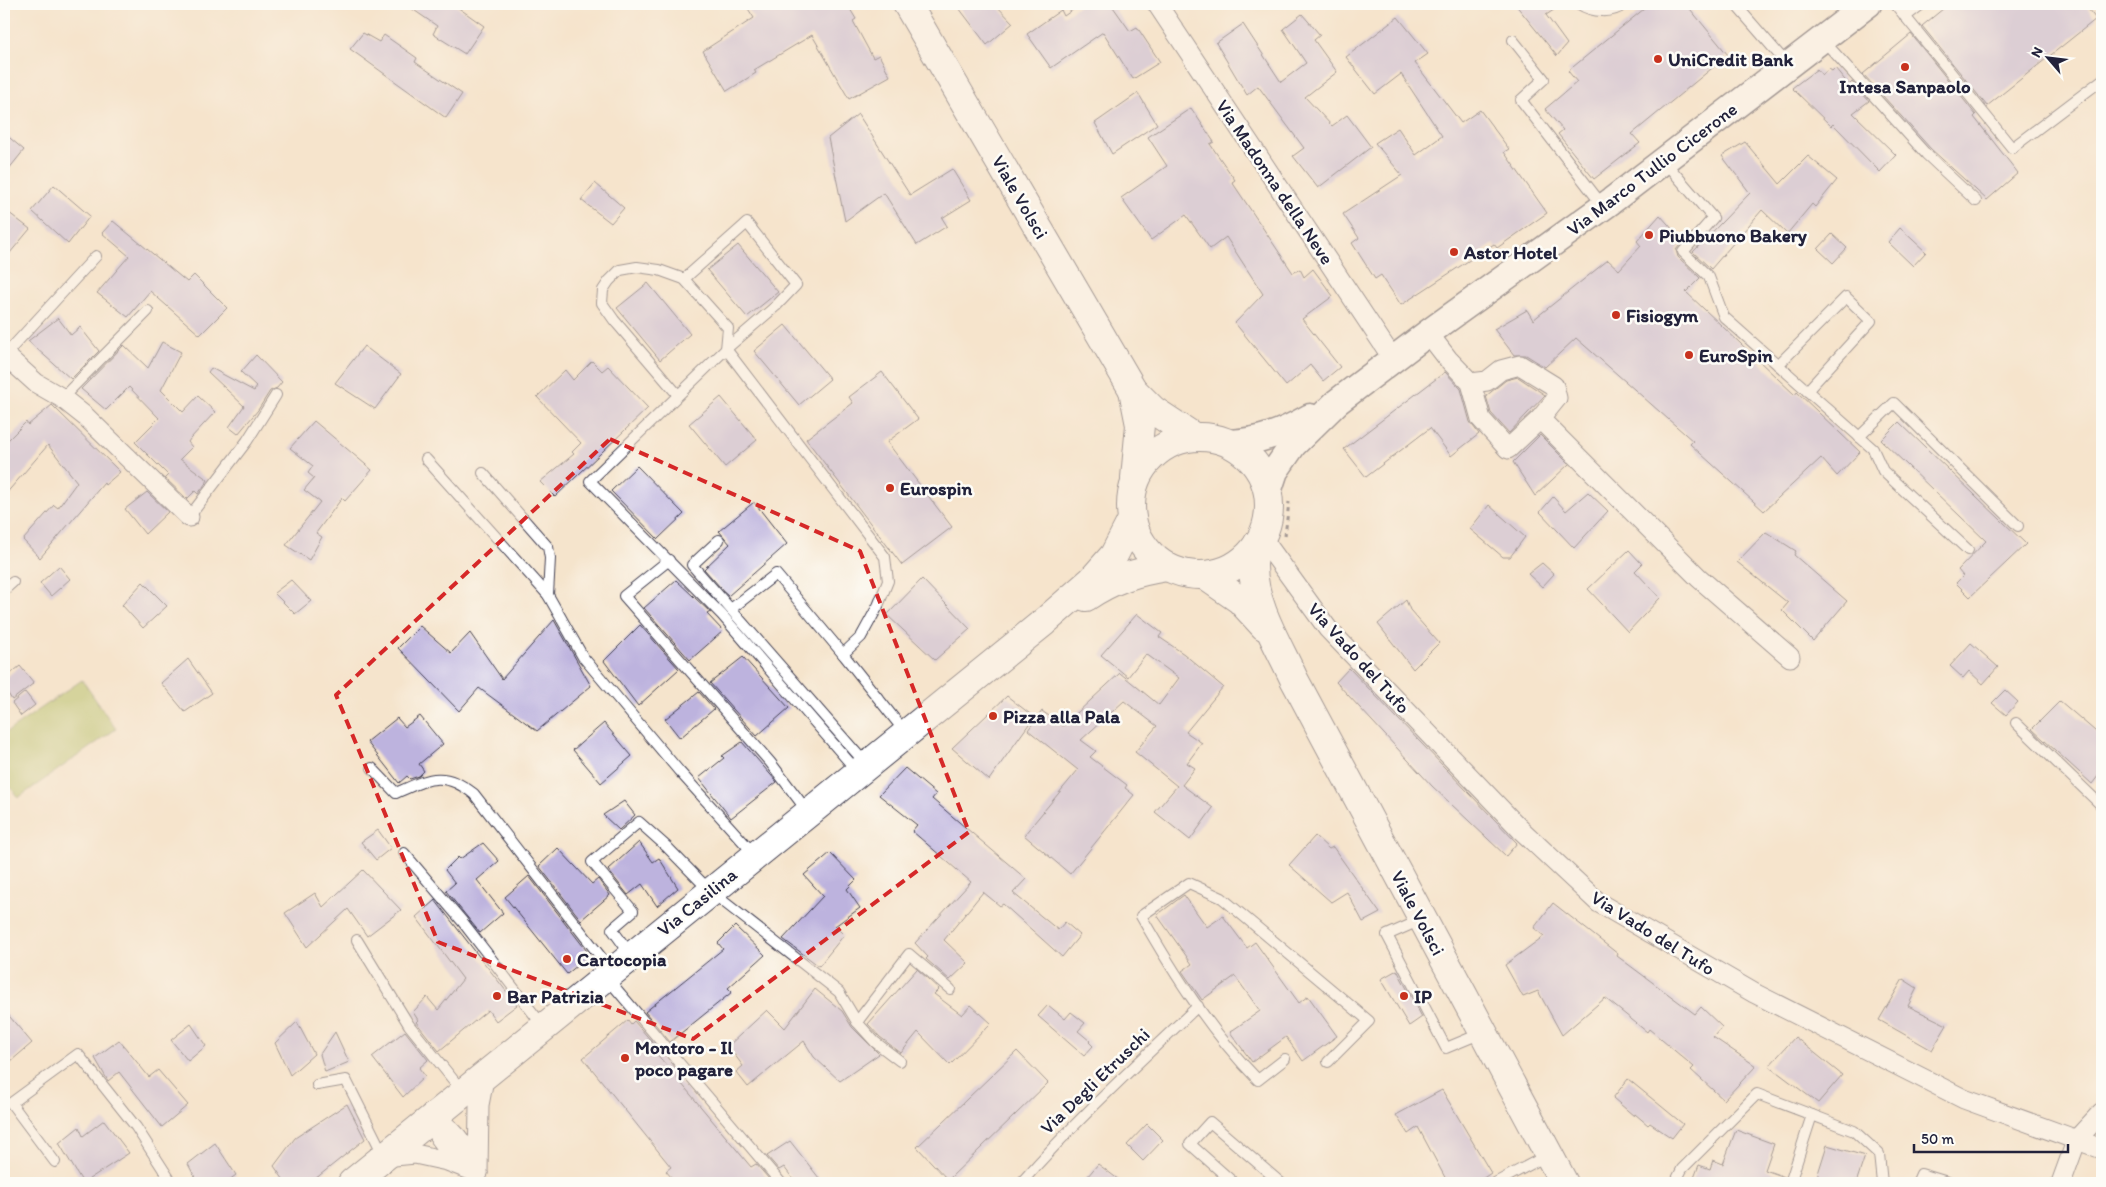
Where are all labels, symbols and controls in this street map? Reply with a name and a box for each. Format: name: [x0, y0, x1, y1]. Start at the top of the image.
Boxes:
north arrow: [2024, 32, 2074, 82]
text: N: [2027, 44, 2047, 60]
place label: UniCredit Bank: [1668, 48, 1793, 71]
marker: UniCredit Bank: [1652, 53, 1664, 65]
marker: Intesa Sanpaolo: [1899, 61, 1911, 73]
place label: Intesa Sanpaolo: [1839, 75, 1971, 98]
street label: Via Madonna della Neve: [1211, 95, 1339, 269]
street label: Via Marco Tullio Cicerone: [1562, 97, 1742, 241]
street label: Viale Volsci: [987, 151, 1053, 243]
place label: Piubbuono Bakery: [1659, 224, 1808, 247]
marker: Piubbuono Bakery: [1643, 229, 1655, 241]
place label: Astor Hotel: [1463, 241, 1558, 264]
marker: Astor Hotel: [1448, 246, 1460, 258]
place label: Fisiogym: [1626, 304, 1698, 327]
marker: Fisiogym: [1610, 309, 1622, 321]
place label: EuroSpin: [1699, 344, 1773, 367]
marker: EuroSpin: [1683, 349, 1695, 361]
place label: Eurospin: [900, 477, 972, 500]
marker: Eurospin: [884, 482, 896, 494]
street label: Via Vado del Tufo: [1303, 598, 1415, 718]
place label: Pizza alla Pala: [1003, 705, 1120, 728]
marker: Pizza alla Pala: [987, 710, 999, 722]
street label: Via Casilina: [652, 863, 742, 941]
street label: Viale Volsci: [1386, 867, 1450, 959]
street label: Via Vado del Tufo: [1587, 886, 1719, 980]
place label: Cartocopia: [577, 948, 667, 971]
marker: Cartocopia: [561, 953, 573, 965]
place label: Bar Patrizia: [507, 985, 604, 1008]
place label: IP: [1414, 985, 1432, 1008]
marker: Bar Patrizia: [491, 990, 503, 1002]
marker: IP: [1398, 990, 1410, 1002]
street label: Via Degli Etruschi: [1036, 1023, 1154, 1139]
place label: Montoro - Il poco pagare: [634, 1036, 734, 1081]
marker: Montoro - Il poco pagare: [619, 1052, 631, 1064]
scale bar: [1914, 1122, 2067, 1154]
text: 50 m: [1921, 1130, 1954, 1148]

